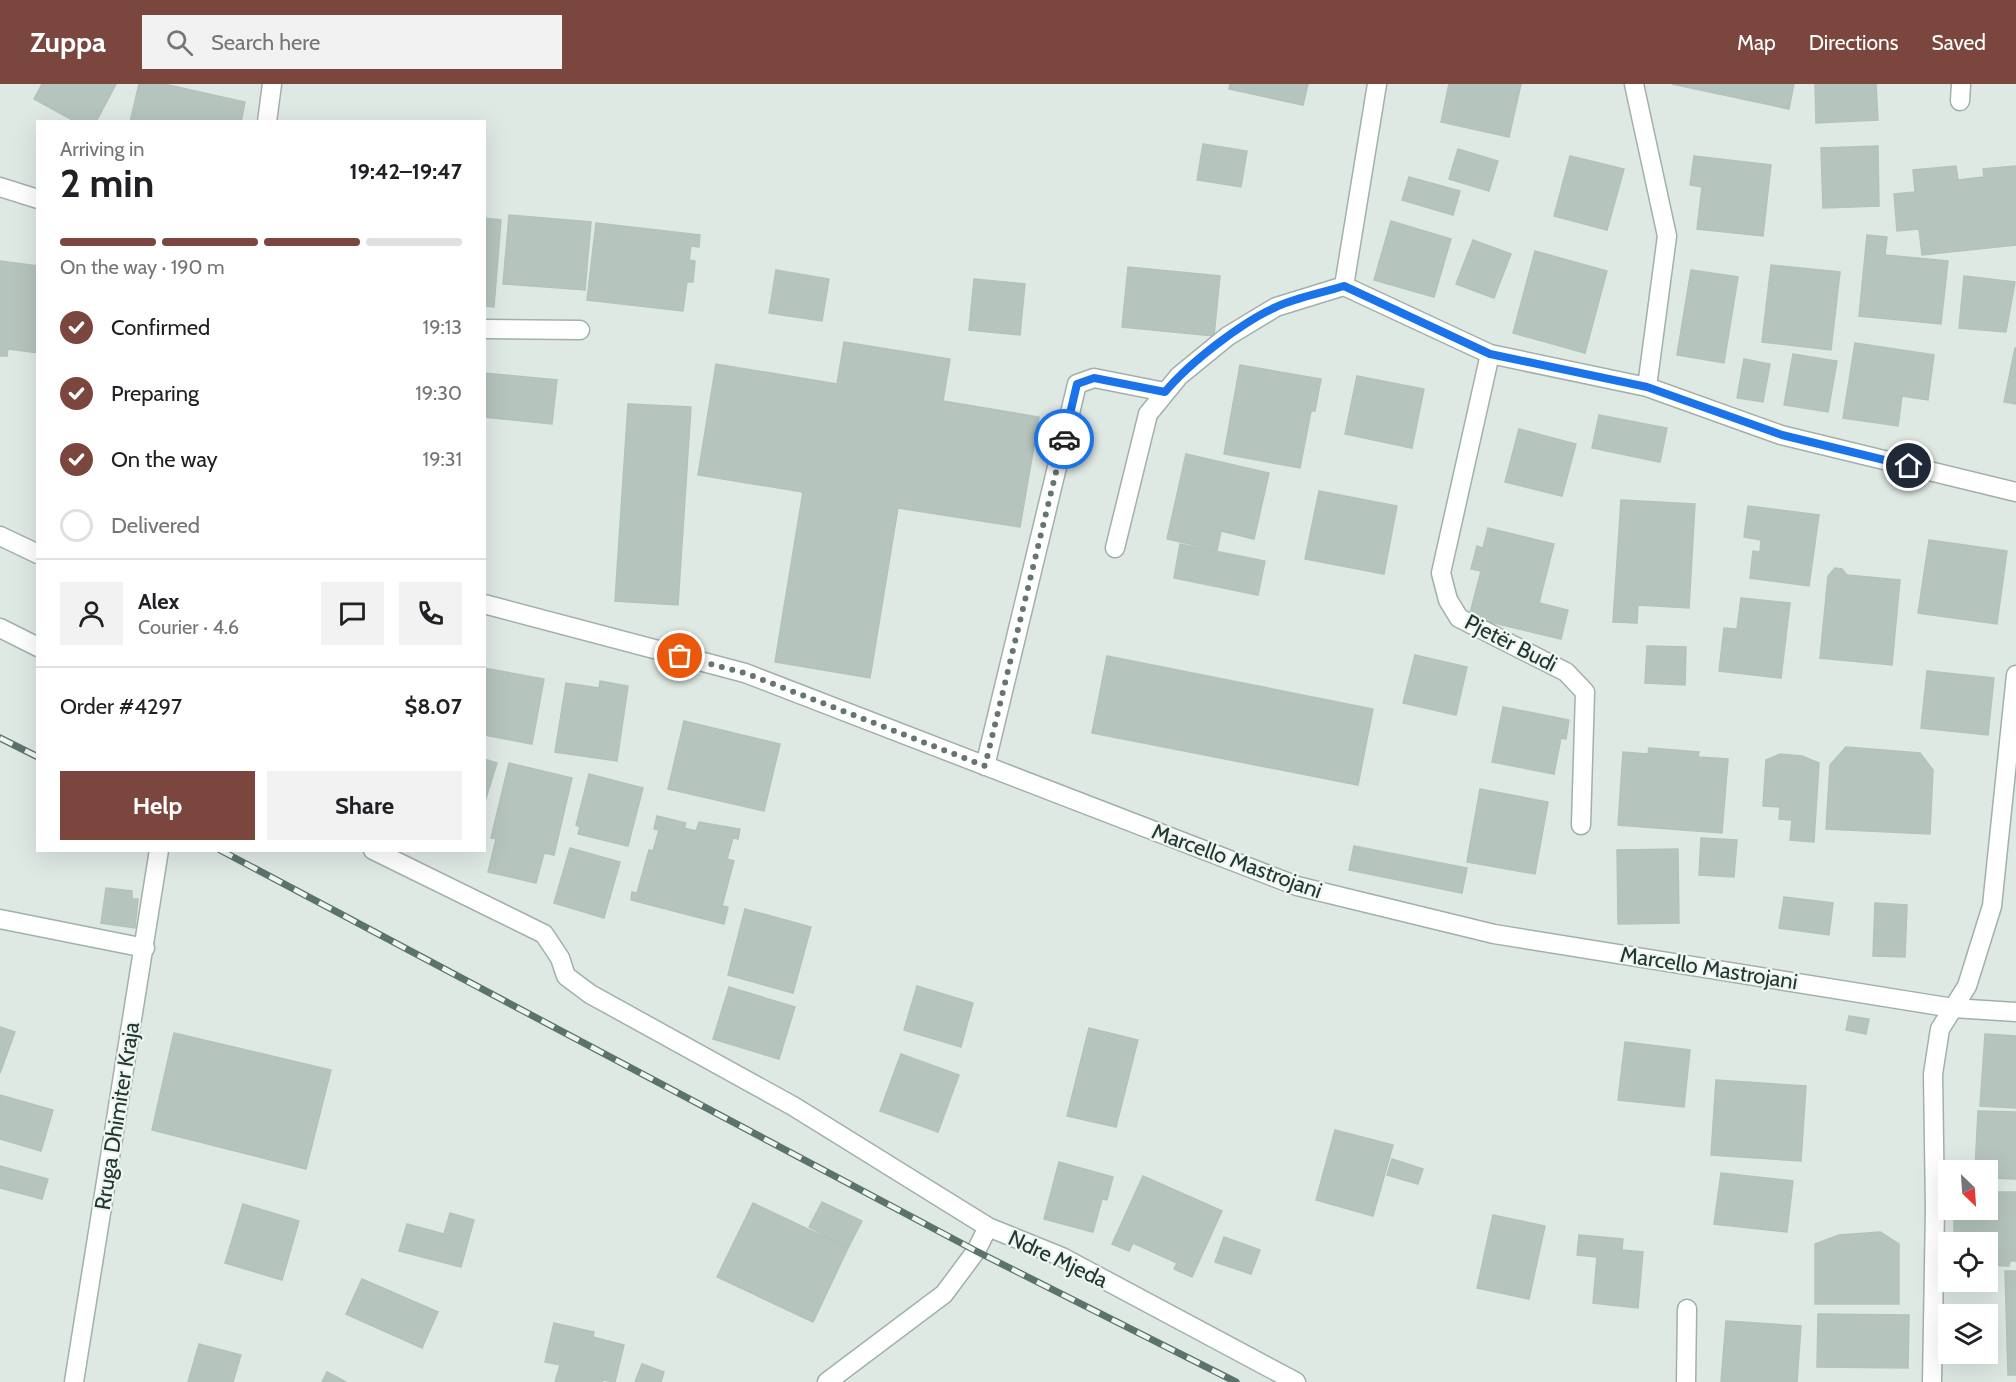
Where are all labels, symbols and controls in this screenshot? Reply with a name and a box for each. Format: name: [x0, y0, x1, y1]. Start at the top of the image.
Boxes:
search box: [142, 15, 562, 69]
text: Zuppa: [30, 25, 106, 59]
icon: search: [163, 26, 196, 59]
text: Search here: [211, 29, 320, 56]
text: Map: [1737, 30, 1776, 55]
text: Directions: [1809, 30, 1898, 55]
text: Saved: [1931, 30, 1986, 55]
text: Arriving in: [60, 137, 144, 161]
text: 19:42–19:47: [349, 158, 462, 185]
text: 2 min: [60, 159, 154, 207]
text: On the way · 190 m: [60, 255, 225, 279]
icon: check: [60, 311, 93, 344]
text: Confirmed: [111, 314, 210, 341]
text: 19:13: [423, 315, 462, 339]
icon: check: [60, 377, 93, 410]
text: Preparing: [111, 380, 199, 407]
text: 19:30: [415, 381, 462, 405]
courier: [1034, 409, 1094, 469]
icon: car: [1048, 423, 1081, 456]
pin: [1883, 440, 1934, 491]
icon: check: [60, 443, 93, 476]
text: On the way: [111, 446, 218, 473]
text: 19:31: [423, 447, 462, 471]
icon: home: [1892, 449, 1925, 482]
text: Delivered: [111, 512, 200, 539]
button: person: [60, 582, 123, 645]
button: chat: [321, 582, 384, 645]
button: phone: [399, 582, 462, 645]
text: Alex: [138, 588, 179, 615]
street label: Pjetër Budi: [1460, 608, 1562, 678]
text: Courier · 4.6: [138, 615, 239, 639]
pin: [654, 630, 705, 681]
icon: bag: [663, 639, 696, 672]
text: Order #4297: [60, 693, 182, 720]
text: $8.07: [405, 693, 462, 720]
button: Help: [60, 771, 255, 840]
button: Share: [267, 771, 462, 840]
street label: Marcello Mastrojani: [1148, 818, 1326, 904]
street label: Marcello Mastrojani: [1618, 941, 1800, 995]
street label: Rruga Dhimiter Kraja: [89, 1020, 145, 1212]
north arrow: [1938, 1160, 1998, 1220]
map controls: [1938, 1160, 1998, 1364]
street label: Ndre Mjeda: [1004, 1224, 1112, 1294]
button: locate: [1938, 1232, 1998, 1292]
button: layers: [1938, 1304, 1998, 1364]

